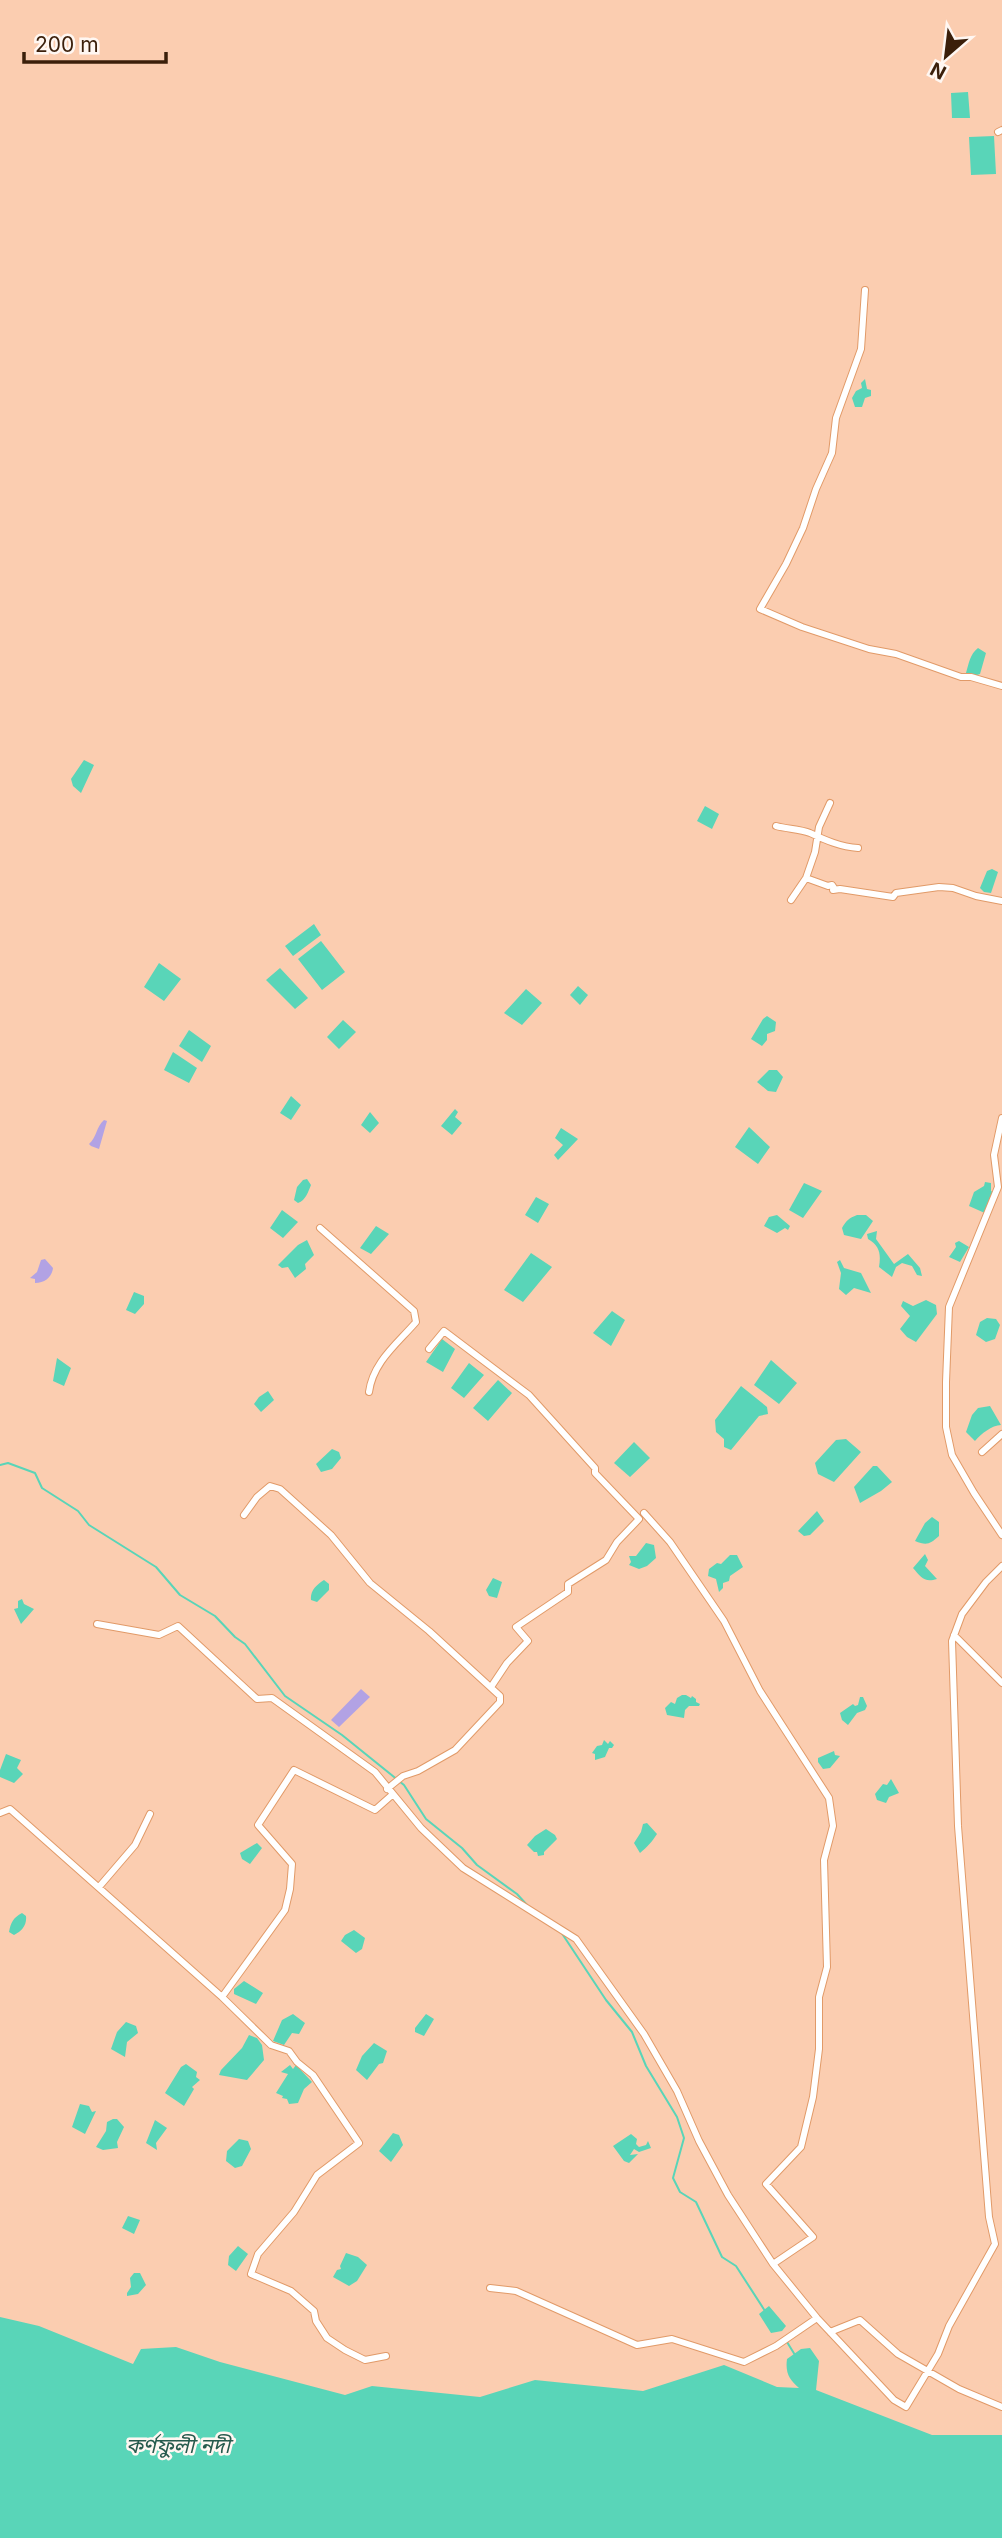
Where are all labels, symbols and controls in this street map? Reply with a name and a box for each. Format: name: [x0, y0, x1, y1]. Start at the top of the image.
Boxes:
scale bar: [24, 21, 166, 65]
north arrow: [911, 21, 981, 91]
text: 200 m: [35, 32, 99, 57]
text: N: [926, 57, 950, 84]
water label: কর্ণফুলী নদী: [126, 2433, 234, 2458]

